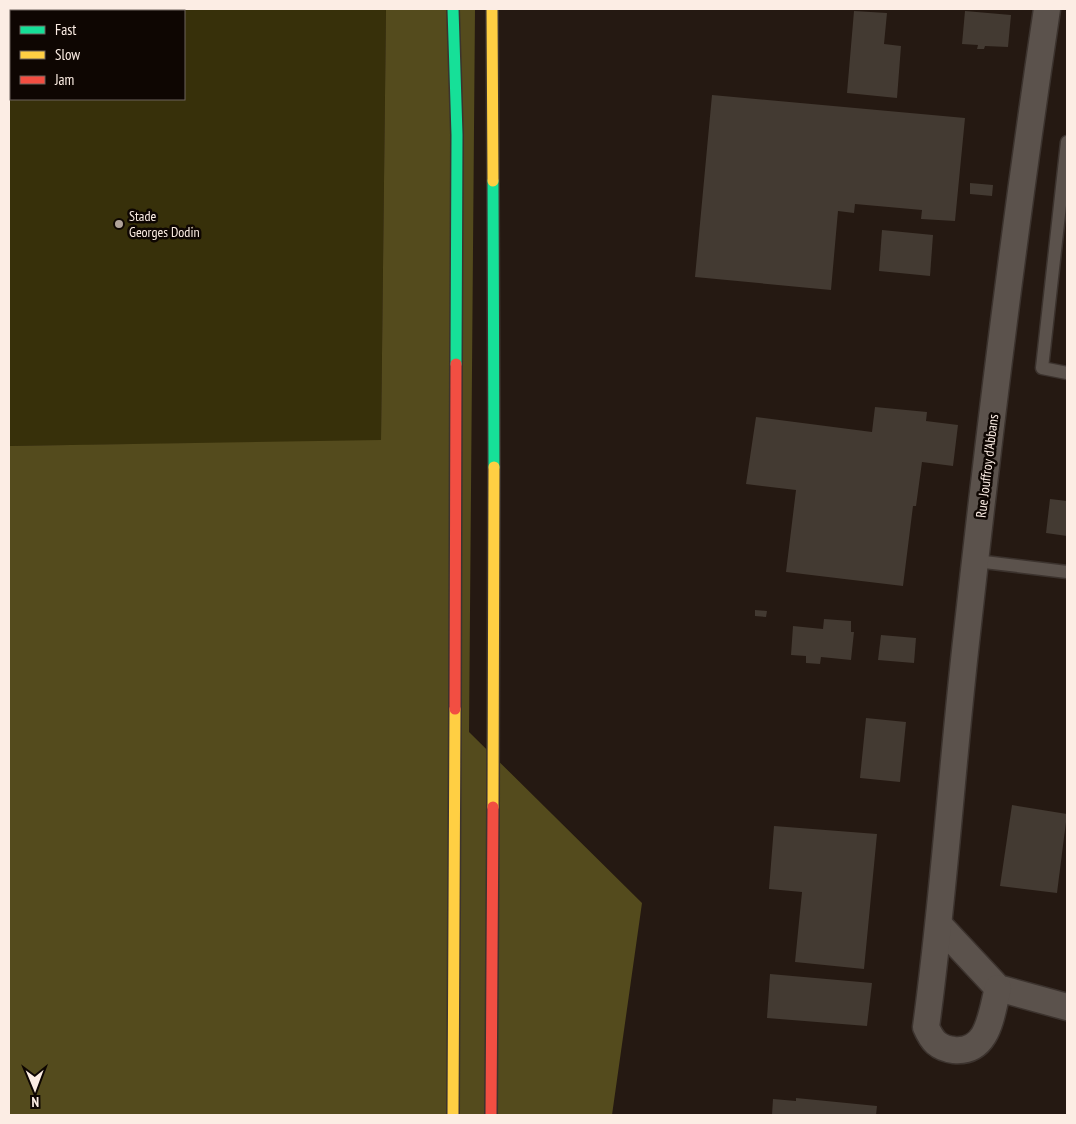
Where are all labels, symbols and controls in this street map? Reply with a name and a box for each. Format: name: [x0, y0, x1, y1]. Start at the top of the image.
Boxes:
legend: [10, 10, 185, 100]
text: Fast: [55, 20, 76, 39]
text: Slow: [55, 45, 80, 64]
text: Jam: [54, 70, 74, 89]
place label: Stade Georges Dodin: [129, 207, 200, 241]
marker: Stade Georges Dodin: [113, 218, 125, 230]
street label: Rue Jouffroy d'Abbans: [972, 413, 1002, 519]
north arrow: [10, 1064, 60, 1114]
text: N: [31, 1093, 39, 1111]

